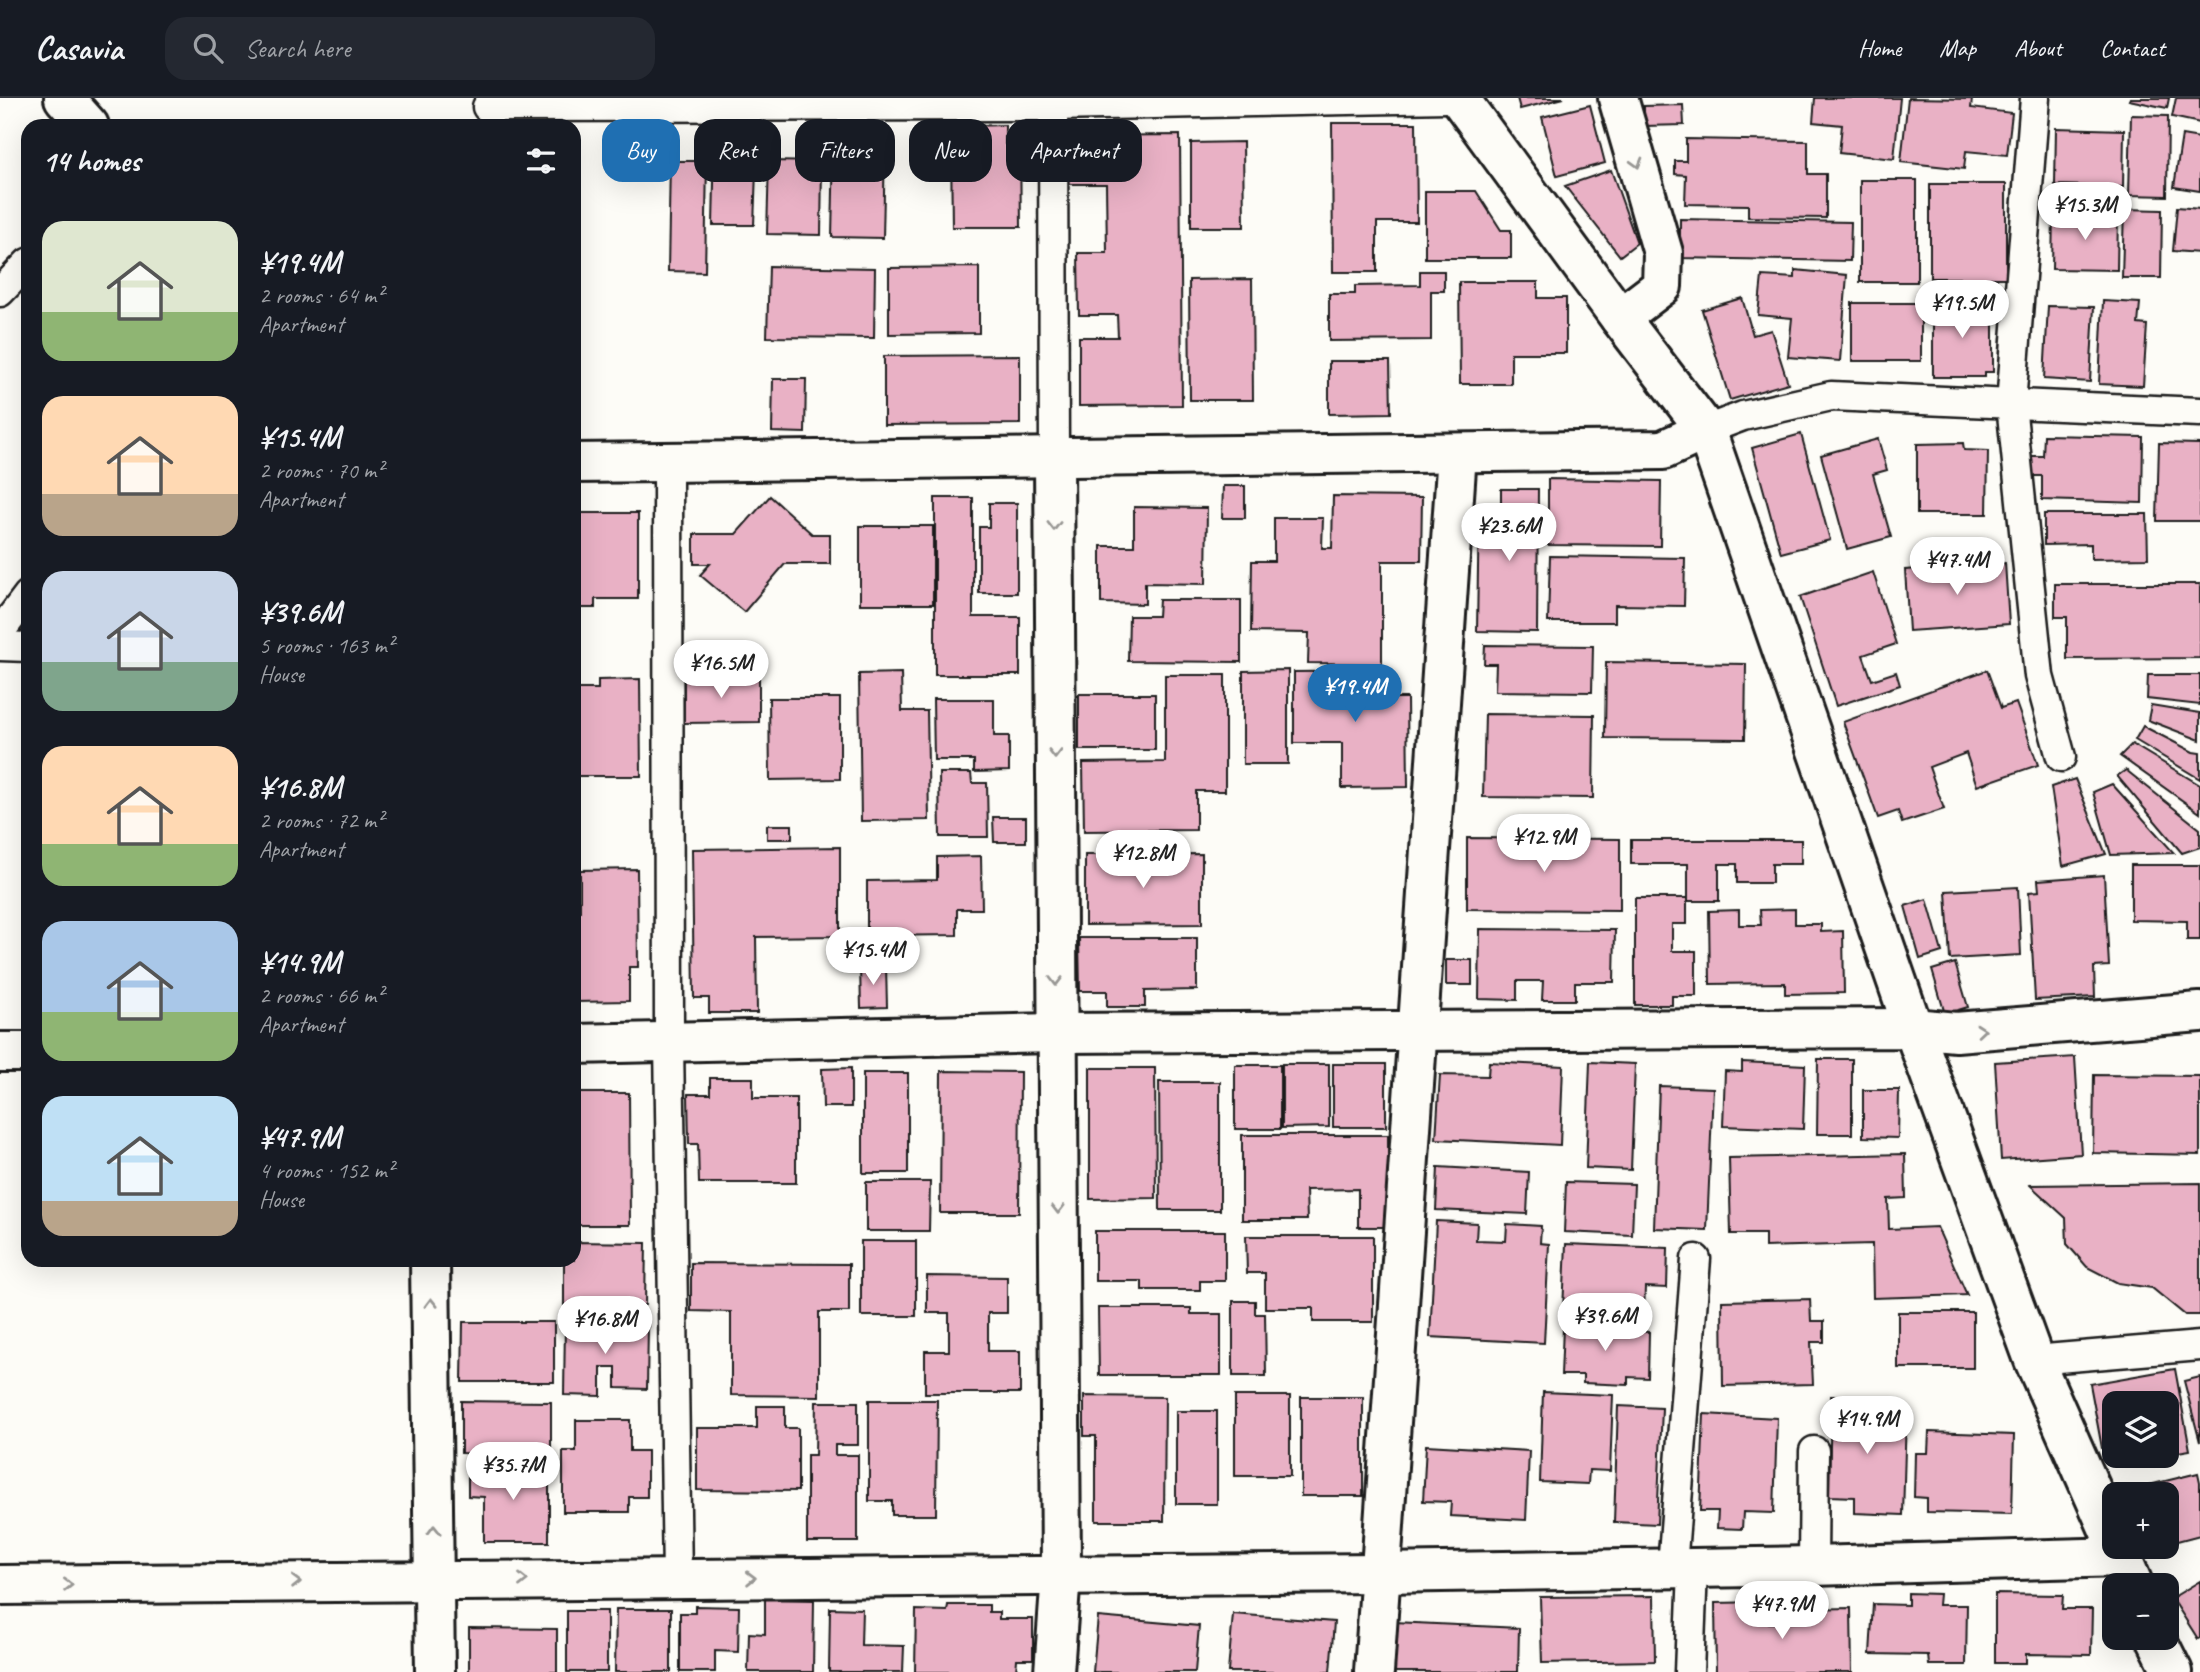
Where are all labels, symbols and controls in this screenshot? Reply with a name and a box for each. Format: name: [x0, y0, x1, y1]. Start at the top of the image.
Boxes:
search box: [165, 17, 655, 80]
text: Casavia: [35, 27, 123, 69]
icon: search: [189, 29, 227, 67]
text: Search here: [245, 32, 351, 65]
text: Home: [1858, 33, 1901, 63]
text: Map: [1939, 33, 1976, 63]
text: About: [2014, 33, 2062, 63]
text: Contact: [2100, 33, 2165, 63]
chip: Buy: [602, 119, 680, 182]
chip: Rent: [694, 119, 781, 182]
chip: Filters: [795, 119, 895, 182]
chip: New: [909, 119, 992, 182]
chip: Apartment: [1006, 119, 1142, 182]
text: 14 homes: [42, 142, 140, 180]
icon: filters: [522, 142, 560, 180]
one-way arrow: [1628, 157, 1643, 169]
pin: ¥15.3M: [2028, 183, 2142, 242]
text: ¥15.3M: [2054, 190, 2116, 219]
text: ¥19.4M: [259, 243, 340, 281]
icon: home: [98, 249, 182, 333]
pin: ¥19.5M: [1905, 280, 2019, 340]
text: 2 rooms · 64 m²: [259, 281, 383, 310]
text: ¥19.5M: [1931, 288, 1993, 317]
text: Apartment: [259, 310, 344, 339]
text: ¥15.4M: [259, 418, 340, 456]
icon: home: [98, 424, 182, 508]
text: 2 rooms · 70 m²: [259, 456, 383, 485]
text: Apartment: [259, 485, 344, 514]
pin: ¥23.6M: [1452, 504, 1566, 563]
text: ¥23.6M: [1477, 511, 1541, 540]
one-way arrow: [1047, 521, 1062, 532]
pin: ¥47.4M: [1900, 538, 2014, 597]
text: ¥47.4M: [1926, 545, 1988, 574]
text: ¥39.6M: [259, 593, 341, 631]
icon: home: [98, 599, 182, 683]
text: 5 rooms · 163 m²: [259, 631, 394, 660]
pin: ¥16.5M: [664, 640, 778, 700]
text: ¥16.5M: [690, 648, 752, 677]
text: House: [259, 660, 304, 689]
pin: ¥19.4M: [1298, 664, 1412, 724]
text: ¥19.4M: [1324, 672, 1386, 701]
one-way arrow: [1047, 749, 1063, 759]
text: ¥16.8M: [259, 768, 341, 806]
icon: home: [98, 774, 182, 858]
text: 2 rooms · 72 m²: [259, 806, 383, 835]
pin: ¥12.9M: [1487, 814, 1601, 874]
text: ¥12.9M: [1513, 822, 1575, 851]
pin: ¥12.8M: [1086, 830, 1200, 890]
text: Apartment: [259, 835, 344, 864]
text: ¥12.8M: [1112, 838, 1174, 867]
pin: ¥15.4M: [816, 928, 930, 987]
text: ¥15.4M: [842, 935, 904, 964]
text: ¥14.9M: [259, 943, 340, 981]
icon: home: [98, 949, 182, 1033]
one-way arrow: [1048, 976, 1064, 987]
text: 2 rooms · 66 m²: [259, 981, 383, 1010]
text: Apartment: [259, 1010, 344, 1039]
one-way arrow: [1976, 1023, 1987, 1038]
text: ¥47.9M: [259, 1118, 340, 1156]
icon: home: [98, 1124, 182, 1208]
text: 4 rooms · 152 m²: [259, 1156, 394, 1185]
text: House: [259, 1185, 304, 1214]
one-way arrow: [1050, 1204, 1066, 1214]
pin: ¥39.6M: [1548, 1294, 1662, 1353]
pin: ¥16.8M: [548, 1296, 662, 1356]
one-way arrow: [423, 1297, 439, 1308]
text: ¥39.6M: [1574, 1301, 1636, 1330]
text: ¥16.8M: [573, 1304, 637, 1333]
map controls: [2102, 1391, 2179, 1650]
button: layers: [2102, 1391, 2179, 1468]
pin: ¥14.9M: [1810, 1396, 1924, 1456]
text: ¥14.9M: [1836, 1404, 1898, 1433]
pin: ¥35.7M: [456, 1442, 570, 1502]
text: ¥35.7M: [482, 1450, 544, 1479]
button: +: [2102, 1482, 2179, 1559]
one-way arrow: [426, 1525, 442, 1535]
one-way arrow: [746, 1570, 756, 1586]
one-way arrow: [518, 1572, 529, 1588]
button: −: [2102, 1573, 2179, 1650]
one-way arrow: [291, 1574, 301, 1590]
one-way arrow: [63, 1577, 74, 1593]
pin: ¥47.9M: [1725, 1582, 1839, 1641]
text: ¥47.9M: [1751, 1589, 1813, 1618]

